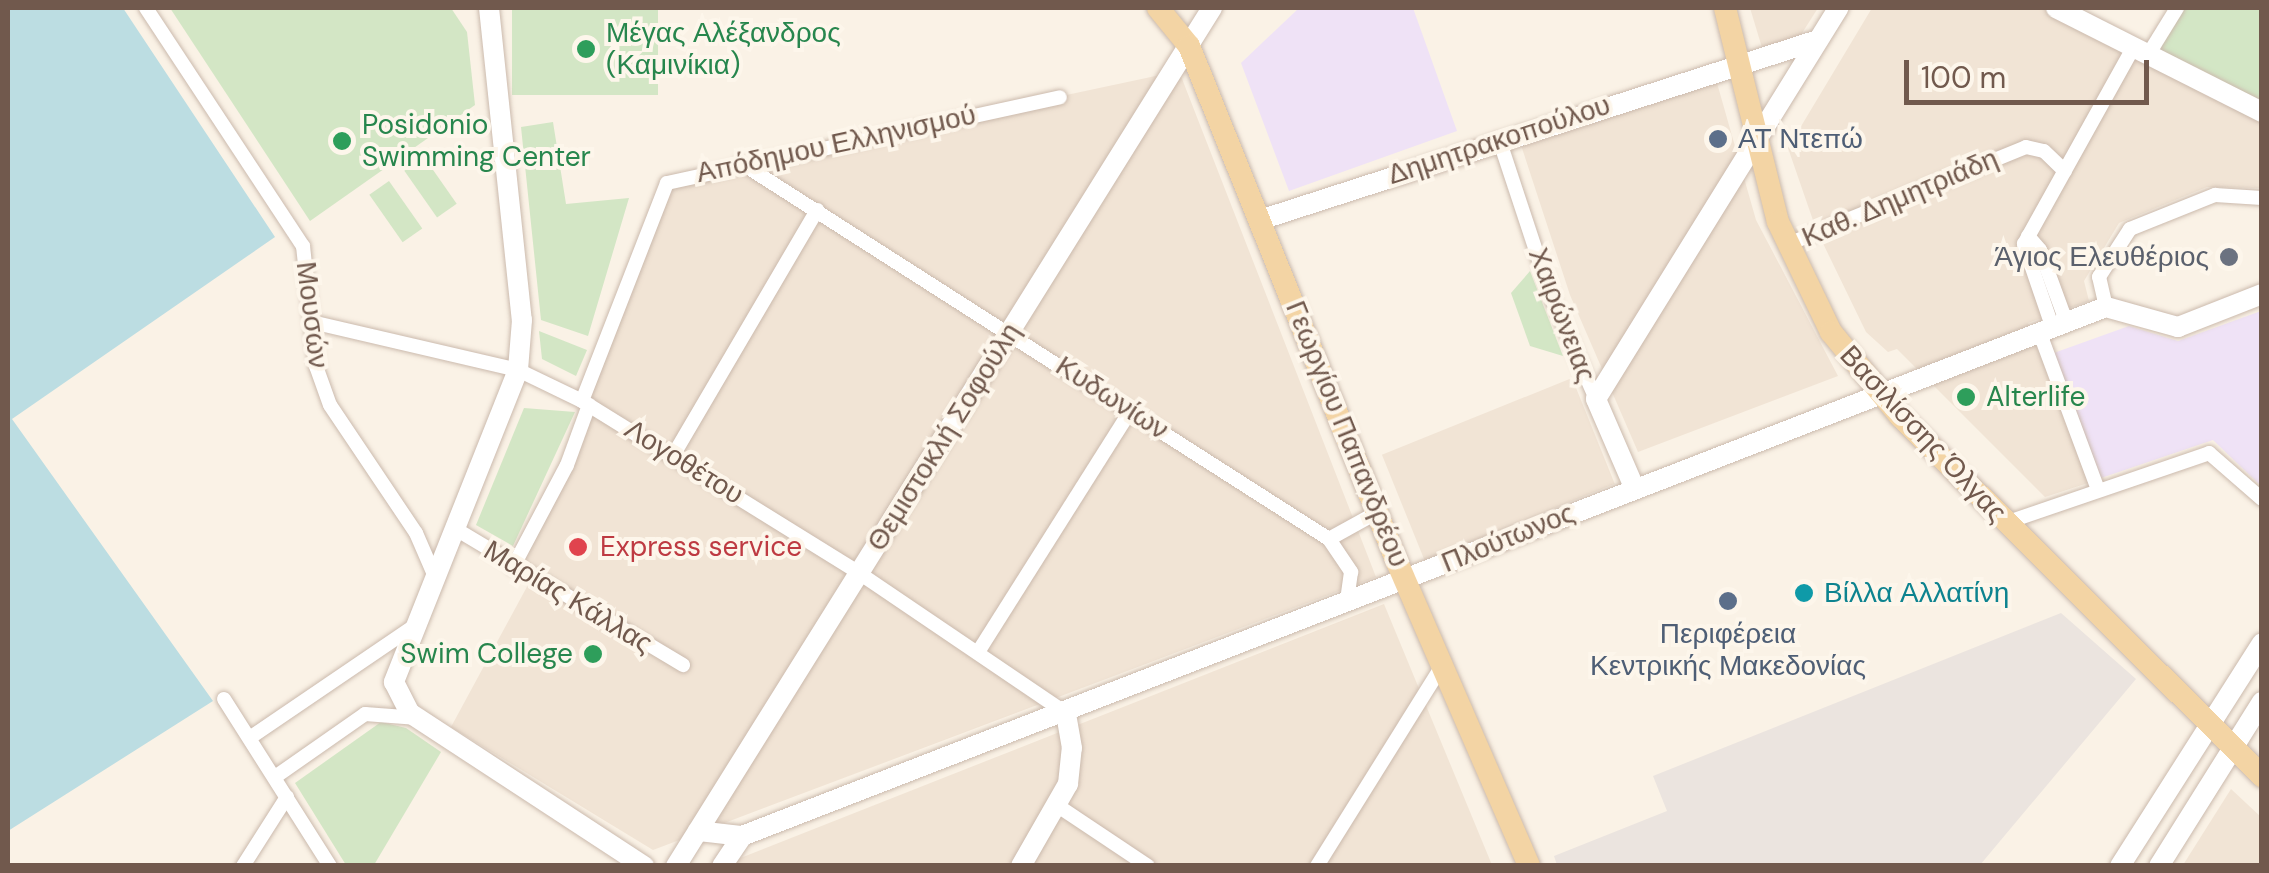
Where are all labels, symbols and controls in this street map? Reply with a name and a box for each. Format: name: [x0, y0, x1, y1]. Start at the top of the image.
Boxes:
place label: Μέγας Αλέξανδρος (Καμινίκια): [606, 16, 841, 82]
marker: Μέγας Αλέξανδρος (Καμινίκια): [575, 38, 597, 60]
scale bar: [1909, 40, 2154, 102]
text: 100 m: [1921, 58, 2006, 97]
street label: Δημητρακοπούλου: [1384, 88, 1614, 192]
street label: Απόδημου Ελληνισμού: [693, 98, 979, 190]
place label: Posidonio Swimming Center: [362, 108, 591, 174]
place label: ΑΤ Ντεπώ: [1738, 122, 1863, 156]
marker: ΑΤ Ντεπώ: [1707, 128, 1729, 150]
marker: Posidonio Swimming Center: [331, 130, 353, 152]
street label: Καθ. Δημητριάδη: [1797, 142, 2003, 254]
place label: Άγιος Ελευθέριος: [1994, 240, 2209, 274]
street label: Χαιρώνειας: [1521, 243, 1603, 387]
marker: Άγιος Ελευθέριος: [2218, 246, 2240, 268]
street label: Μουσών: [289, 260, 335, 370]
street label: Γεωργίου Παπανδρέου: [1278, 296, 1416, 572]
street label: Θεμιστοκλή Σοφούλη: [860, 317, 1028, 557]
street label: Βασιλίσσης Όλγας: [1833, 339, 2013, 529]
street label: Κυδωνίων: [1049, 349, 1175, 447]
place label: Alterlife: [1986, 380, 2086, 414]
marker: Alterlife: [1955, 386, 1977, 408]
street label: Λογοθέτου: [619, 412, 749, 512]
street label: Πλούτωνος: [1437, 496, 1579, 580]
place label: Express service: [600, 530, 802, 564]
street label: Μαρίας Κάλλας: [478, 534, 658, 660]
marker: Express service: [565, 534, 591, 560]
place label: Βίλλα Αλλατίνη: [1824, 576, 2009, 610]
marker: Βίλλα Αλλατίνη: [1793, 582, 1815, 604]
marker: Περιφέρεια Κεντρικής Μακεδονίας: [1717, 590, 1739, 612]
place label: Περιφέρεια Κεντρικής Μακεδονίας: [1590, 617, 1866, 683]
place label: Swim College: [400, 637, 573, 671]
marker: Swim College: [582, 643, 604, 665]

